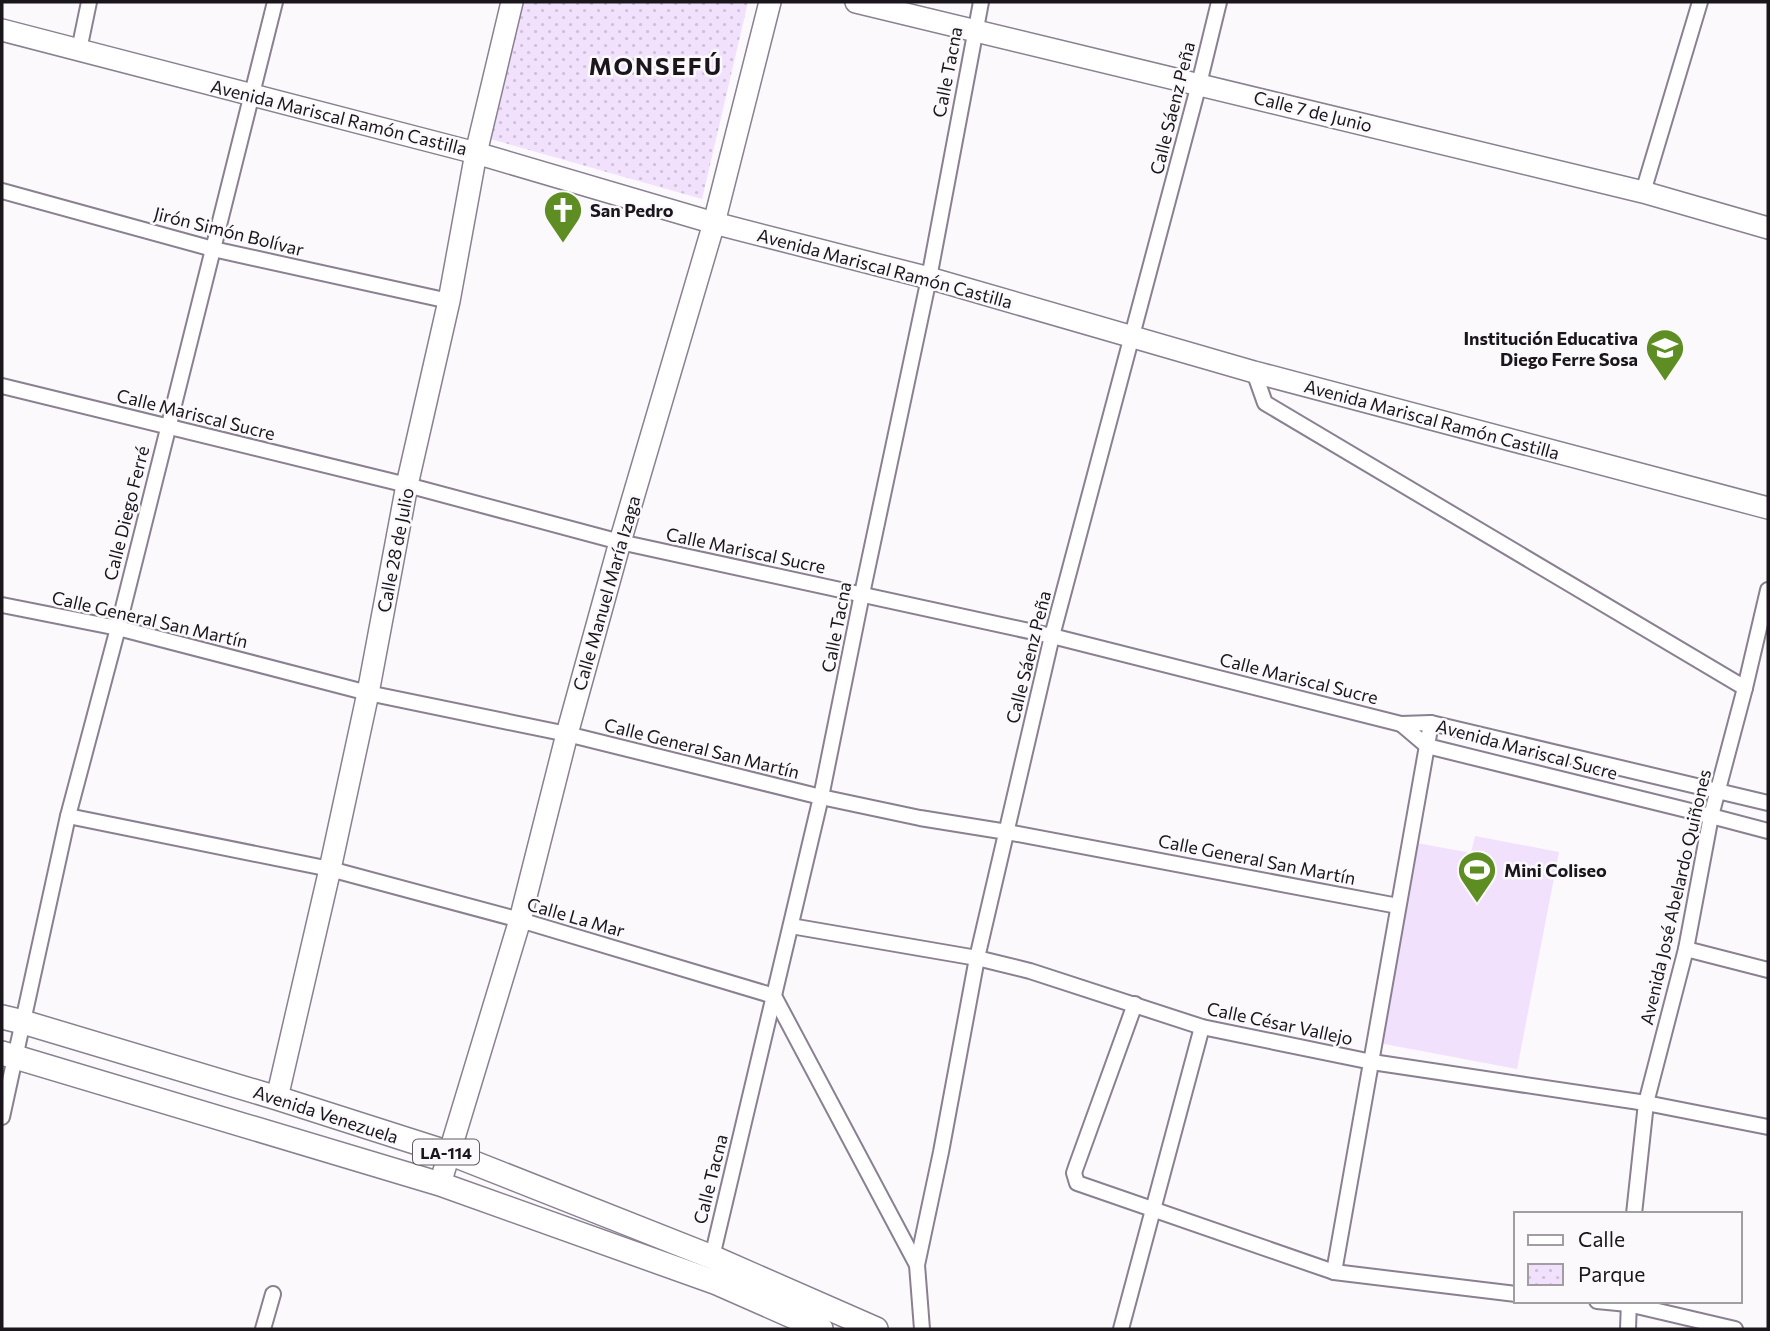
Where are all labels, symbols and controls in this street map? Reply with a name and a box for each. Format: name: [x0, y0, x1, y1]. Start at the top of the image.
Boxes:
street label: Calle Tacna: [927, 25, 967, 119]
street label: Calle Sáenz Peña: [1145, 39, 1199, 177]
district label: MONSEFÚ: [589, 51, 723, 80]
street label: Avenida Mariscal Ramón Castilla: [209, 74, 469, 160]
street label: Calle 7 de Junio: [1252, 86, 1374, 136]
church icon: San Pedro: [542, 189, 584, 244]
place label: San Pedro: [590, 199, 674, 221]
street label: Jirón Simón Bolívar: [152, 202, 306, 260]
street label: Avenida Mariscal Ramón Castilla: [755, 223, 1015, 313]
place label: Institución Educativa Diego Ferre Sosa: [1463, 327, 1638, 370]
school or university icon: Institución Educativa Diego Ferre Sosa: [1644, 327, 1686, 382]
street label: Avenida Mariscal Ramón Castilla: [1302, 374, 1562, 464]
street label: Calle Mariscal Sucre: [114, 384, 278, 444]
street label: Calle Diego Ferré: [99, 443, 153, 583]
street label: Calle 28 de Julio: [372, 486, 418, 614]
street label: Calle Manuel María Izaga: [568, 493, 644, 693]
street label: Calle Mariscal Sucre: [664, 522, 828, 578]
street label: Calle Tacna: [816, 580, 856, 674]
street label: Calle General San Martín: [50, 586, 250, 652]
street label: Calle Sáenz Peña: [1001, 588, 1055, 726]
street label: Calle Mariscal Sucre: [1217, 648, 1381, 708]
street label: Calle General San Martín: [602, 713, 802, 783]
street label: Avenida Mariscal Sucre: [1434, 714, 1620, 784]
street label: Avenida José Abelardo Quiñones: [1635, 767, 1715, 1027]
street label: Calle General San Martín: [1156, 829, 1358, 889]
sports icon: Mini Coliseo: [1456, 849, 1498, 904]
place label: Mini Coliseo: [1504, 859, 1607, 881]
street label: Calle La Mar: [525, 893, 627, 941]
street label: Calle César Vallejo: [1205, 997, 1355, 1049]
street label: Avenida Venezuela: [251, 1080, 401, 1148]
street label: Calle Tacna: [688, 1132, 732, 1226]
road number: LA-114: [413, 1140, 479, 1164]
legend: [1514, 1212, 1742, 1303]
text: Calle: [1578, 1226, 1625, 1251]
text: Parque: [1578, 1261, 1645, 1286]

